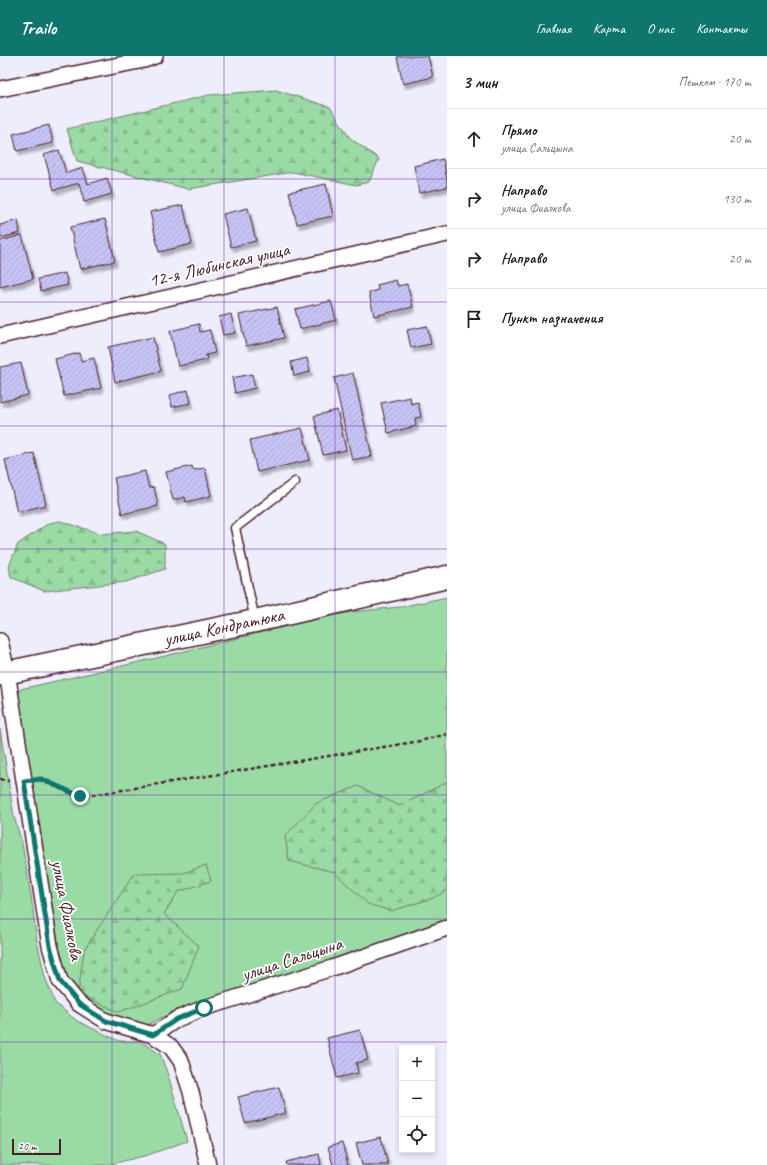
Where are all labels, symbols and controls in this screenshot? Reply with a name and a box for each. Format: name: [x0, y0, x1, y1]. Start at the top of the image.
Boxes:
text: Trailo: [20, 16, 56, 40]
text: Главная: [536, 20, 571, 37]
text: Карта: [593, 20, 625, 37]
text: О нас: [647, 20, 674, 37]
text: Контакты: [696, 20, 747, 37]
text: 3 мин: [463, 72, 498, 93]
text: Пешком · 170 m: [678, 74, 751, 90]
text: Прямо: [501, 121, 537, 140]
icon: ahead: [463, 128, 485, 150]
text: 20 m: [729, 131, 751, 147]
text: улица Сальцына: [501, 140, 573, 156]
text: Направо: [501, 181, 547, 200]
icon: right: [463, 188, 485, 210]
text: 130 m: [723, 191, 751, 207]
text: улица Фиалкова: [501, 200, 571, 216]
street label: 12-я Любинская улица: [146, 237, 293, 293]
icon: right: [463, 248, 485, 270]
text: Направо: [501, 249, 547, 268]
text: 20 m: [729, 251, 751, 267]
icon: arrive: [463, 308, 485, 330]
text: Пункт назначения: [501, 309, 603, 328]
street label: улица Кондратюка: [161, 602, 288, 652]
route end: [71, 787, 89, 805]
street label: улица Фиалкова: [45, 857, 89, 964]
street label: улица Сальцына: [237, 931, 347, 987]
route start: [195, 999, 213, 1017]
map controls: [399, 1045, 435, 1153]
button: +: [399, 1045, 435, 1081]
button: −: [399, 1081, 435, 1117]
button: locate: [399, 1117, 435, 1153]
scale bar: [12, 1137, 61, 1156]
text: 20 m: [18, 1139, 37, 1153]

